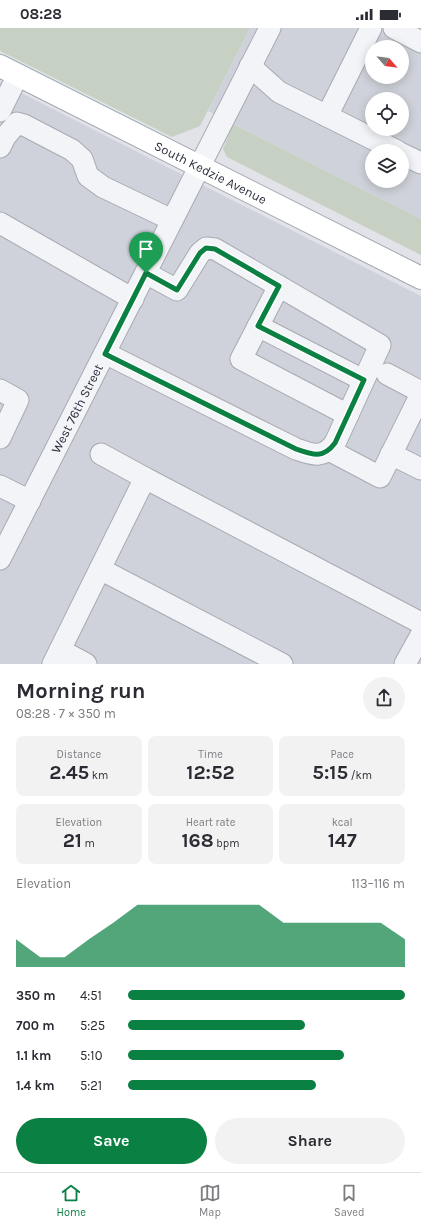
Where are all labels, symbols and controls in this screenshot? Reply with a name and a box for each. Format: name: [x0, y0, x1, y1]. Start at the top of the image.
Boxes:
text: 08:28: [20, 5, 62, 23]
north arrow: [365, 40, 409, 84]
map controls: [365, 40, 409, 188]
button: locate: [365, 92, 409, 136]
street label: South Kedzie Avenue: [152, 138, 270, 207]
button: layers: [365, 144, 409, 188]
pin: [129, 232, 163, 273]
icon: arrive: [135, 238, 157, 260]
street label: West 76th Street: [48, 361, 106, 455]
button: share: [363, 677, 405, 719]
text: Morning run: [16, 678, 145, 704]
text: 08:28 · 7 × 350 m: [16, 706, 116, 721]
text: Distance: [57, 748, 101, 761]
text: Time: [198, 748, 223, 761]
text: Pace: [330, 748, 354, 761]
text: 2.45: [49, 761, 89, 784]
text: 12:52: [186, 761, 235, 784]
text: 5:15: [312, 761, 348, 784]
text: km: [89, 769, 108, 782]
text: /km: [348, 769, 372, 782]
text: Elevation: [56, 816, 102, 829]
text: Heart rate: [186, 816, 235, 829]
text: kcal: [332, 816, 353, 829]
text: 21: [63, 829, 82, 852]
text: 168: [181, 829, 214, 852]
text: 147: [328, 829, 357, 852]
text: m: [82, 837, 95, 850]
text: bpm: [214, 837, 240, 850]
text: Elevation: [16, 876, 71, 891]
text: 113–116 m: [351, 876, 405, 891]
text: 350 m: [16, 988, 56, 1003]
text: 4:51: [80, 988, 102, 1003]
text: 700 m: [16, 1018, 55, 1033]
text: 5:25: [80, 1018, 105, 1033]
text: 1.1 km: [16, 1048, 51, 1063]
text: 5:10: [80, 1048, 102, 1063]
text: 1.4 km: [16, 1078, 54, 1093]
text: 5:21: [80, 1078, 102, 1093]
button: Save: [16, 1118, 207, 1164]
button: Share: [215, 1118, 405, 1164]
tab: Home: [57, 1182, 86, 1219]
tab: Map: [199, 1182, 221, 1219]
tab: Saved: [334, 1182, 364, 1219]

